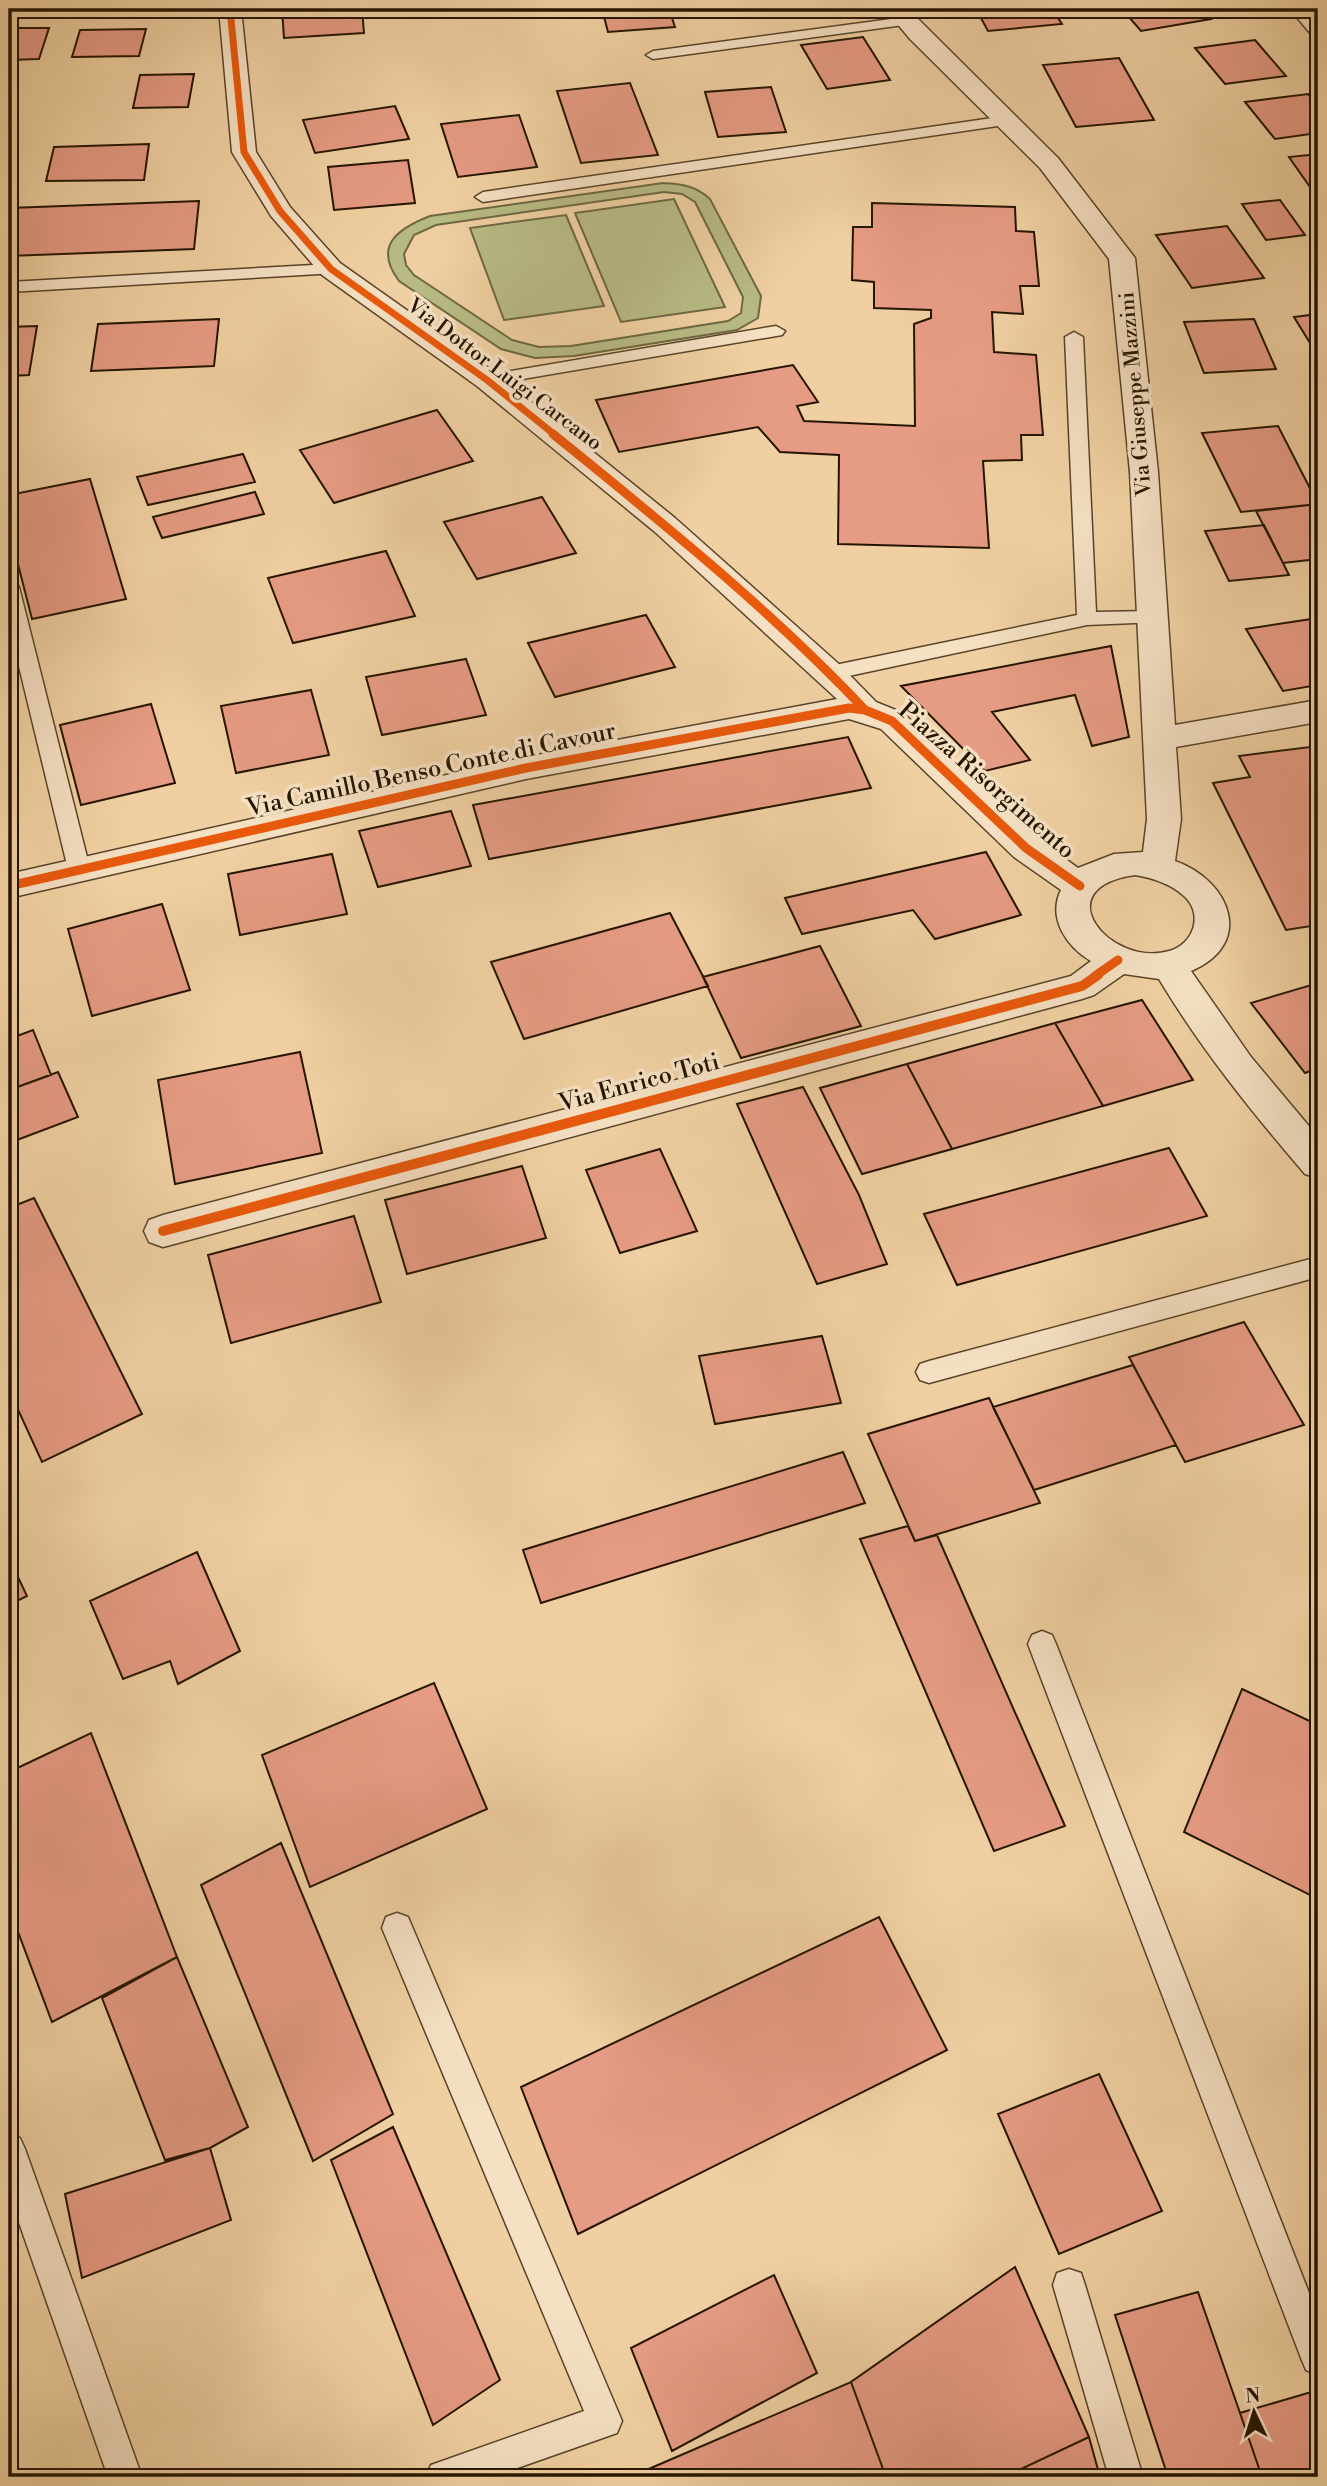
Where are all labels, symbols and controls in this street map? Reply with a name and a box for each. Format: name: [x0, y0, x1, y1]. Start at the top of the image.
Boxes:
street label: Via Giuseppe Mazzini: [1114, 291, 1158, 498]
street label: Via Dottor Luigi Carcano: [401, 292, 607, 457]
street label: Piazza Risorgimento: [892, 696, 1081, 866]
street label: Via Camillo Benso Conte di Cavour: [243, 716, 619, 824]
street label: Via Enrico Toti: [555, 1047, 723, 1119]
north arrow: [1218, 2378, 1288, 2448]
text: N: [1245, 2384, 1261, 2409]

